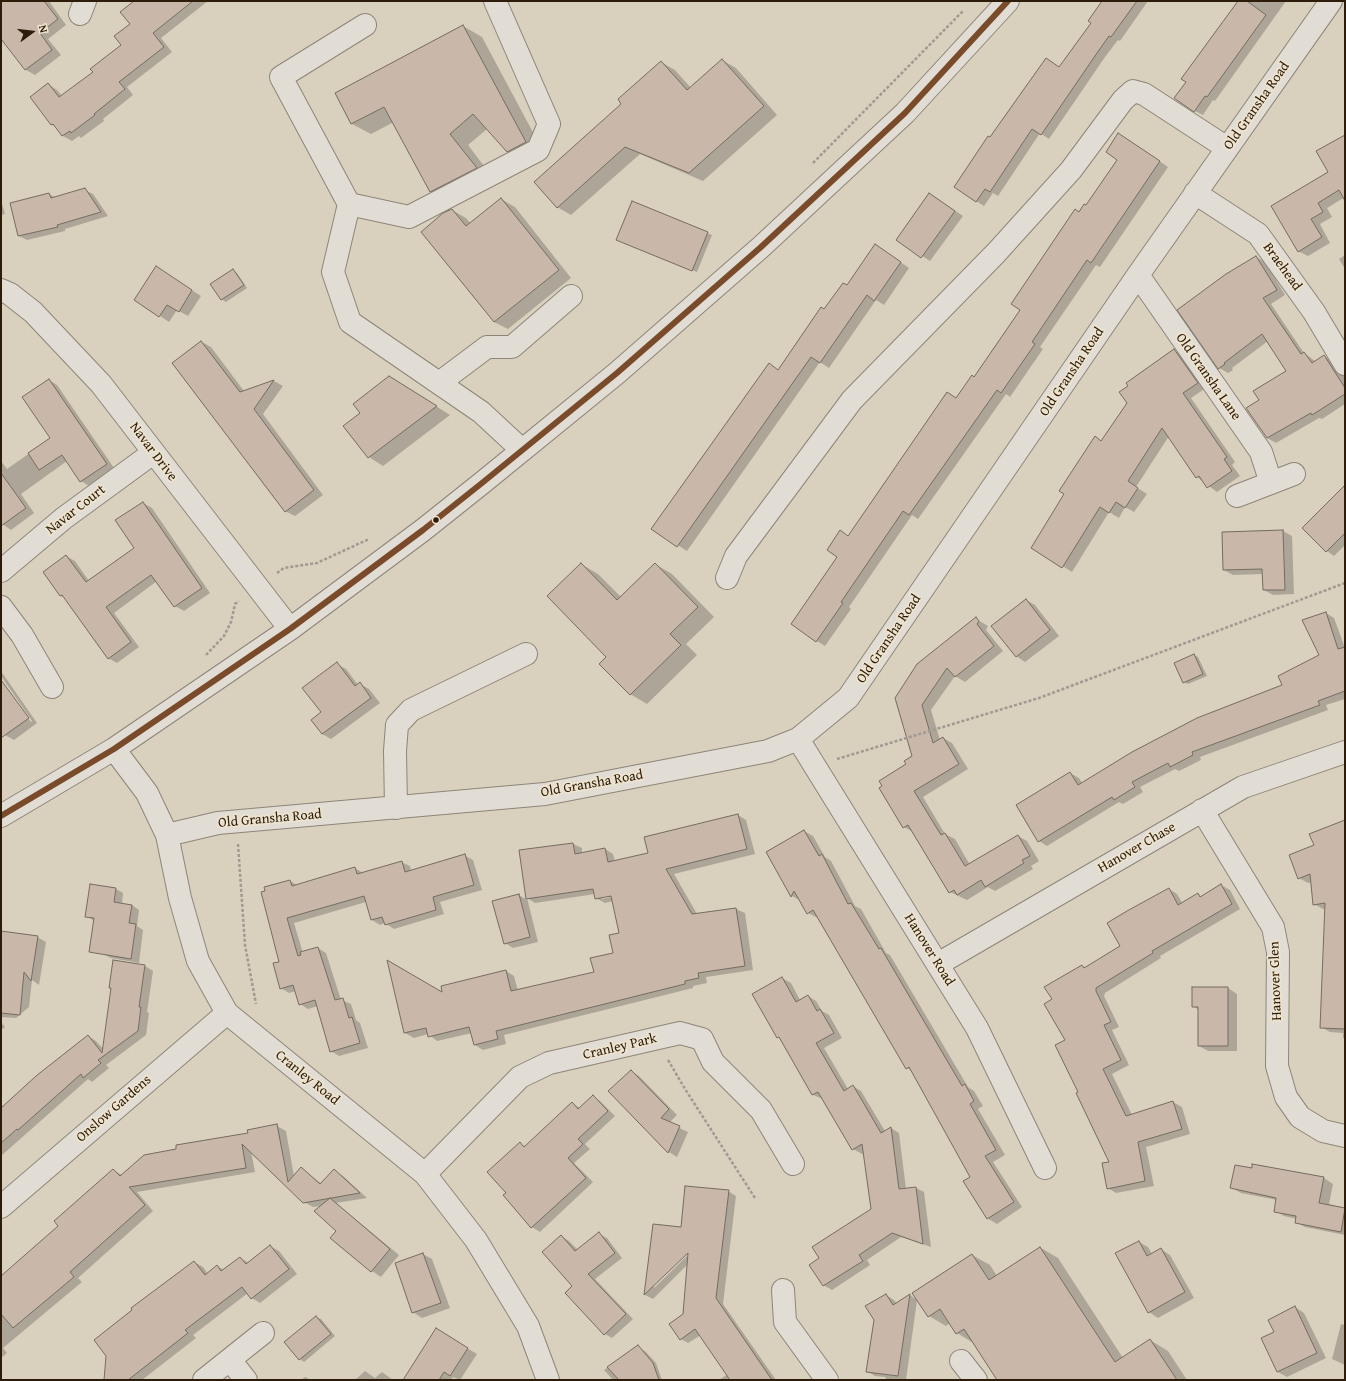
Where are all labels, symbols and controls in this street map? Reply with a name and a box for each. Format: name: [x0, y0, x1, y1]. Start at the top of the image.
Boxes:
north arrow: [12, 12, 52, 52]
text: N: [35, 23, 52, 35]
street label: Old Gransha Road: [1220, 59, 1294, 153]
street label: Braehead: [1259, 240, 1305, 294]
street label: Old Gransha Road: [1036, 324, 1108, 420]
street label: Old Gransha Lane: [1172, 330, 1244, 424]
street label: Navar Drive: [125, 419, 181, 485]
street label: Navar Court: [43, 482, 109, 538]
unlabelled marker: [431, 515, 441, 525]
street label: Old Gransha Road: [853, 591, 925, 687]
street label: Old Gransha Road: [539, 767, 645, 801]
street label: Old Gransha Road: [218, 806, 322, 832]
street label: Hanover Chase: [1095, 819, 1179, 877]
street label: Hanover Road: [900, 911, 958, 989]
street label: Hanover Glen: [1266, 941, 1286, 1021]
street label: Cranley Park: [581, 1030, 659, 1064]
street label: Cranley Road: [272, 1047, 342, 1109]
street label: Onslow Gardens: [73, 1072, 155, 1146]

